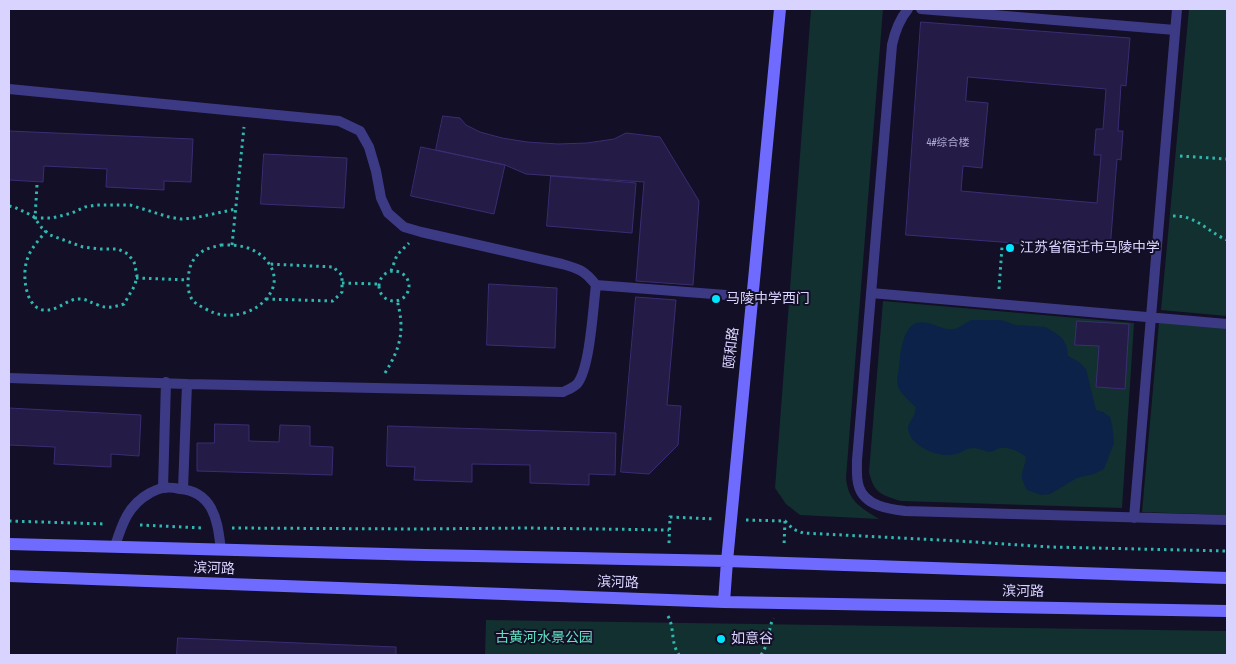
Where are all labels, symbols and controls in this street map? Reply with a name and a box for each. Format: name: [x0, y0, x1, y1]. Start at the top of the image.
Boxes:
house number: 4#综合楼: [926, 136, 970, 150]
place label: 江苏省宿迁市马陵中学: [1020, 240, 1160, 256]
marker: 江苏省宿迁市马陵中学: [1004, 242, 1016, 254]
place label: 马陵中学西门: [726, 291, 810, 307]
marker: 马陵中学西门: [710, 293, 722, 305]
street label: 颐和路: [721, 326, 743, 370]
street label: 滨河路: [193, 560, 235, 578]
street label: 滨河路: [597, 574, 639, 592]
street label: 滨河路: [1002, 583, 1044, 601]
park label: 古黄河水景公园: [495, 630, 593, 646]
place label: 如意谷: [731, 631, 773, 647]
marker: 如意谷: [715, 633, 727, 645]

